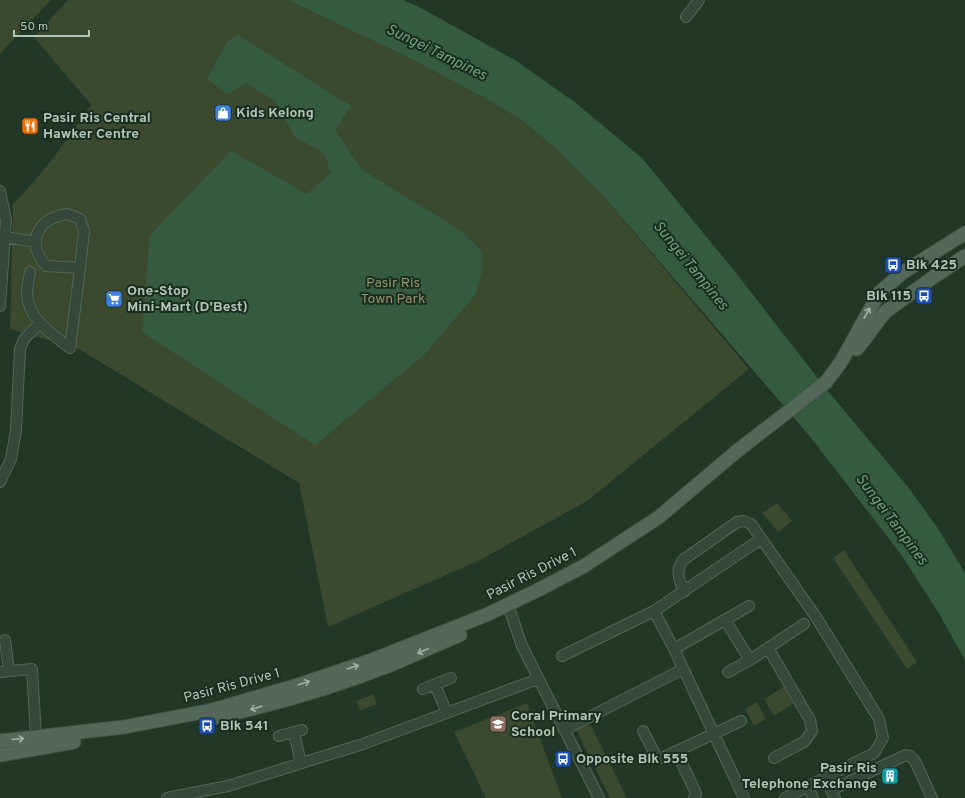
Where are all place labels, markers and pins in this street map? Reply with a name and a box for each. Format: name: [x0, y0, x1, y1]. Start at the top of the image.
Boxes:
shop icon: Kids Kelong: [213, 103, 233, 123]
place label: Kids Kelong: [236, 105, 314, 122]
place label: Pasir Ris Central Hawker Centre: [43, 110, 151, 143]
restaurant icon: Pasir Ris Central Hawker Centre: [20, 116, 40, 136]
bus stop icon: Blk 425: [883, 255, 903, 275]
place label: Blk 425: [906, 257, 957, 274]
place label: One-Stop Mini-Mart (D'Best): [127, 283, 248, 316]
bus stop icon: Blk 115: [914, 286, 934, 306]
place label: Blk 115: [866, 288, 911, 305]
supermarket icon: One-Stop Mini-Mart (D'Best): [104, 289, 124, 309]
place label: Coral Primary School: [511, 708, 602, 741]
school or university icon: Coral Primary School: [488, 714, 508, 734]
bus stop icon: Blk 541: [197, 716, 217, 736]
place label: Blk 541: [220, 718, 269, 735]
bus stop icon: Opposite Blk 555: [553, 749, 573, 769]
place label: Opposite Blk 555: [576, 751, 688, 768]
place label: Pasir Ris Telephone Exchange: [742, 760, 877, 793]
building icon: Pasir Ris Telephone Exchange: [880, 766, 900, 786]

